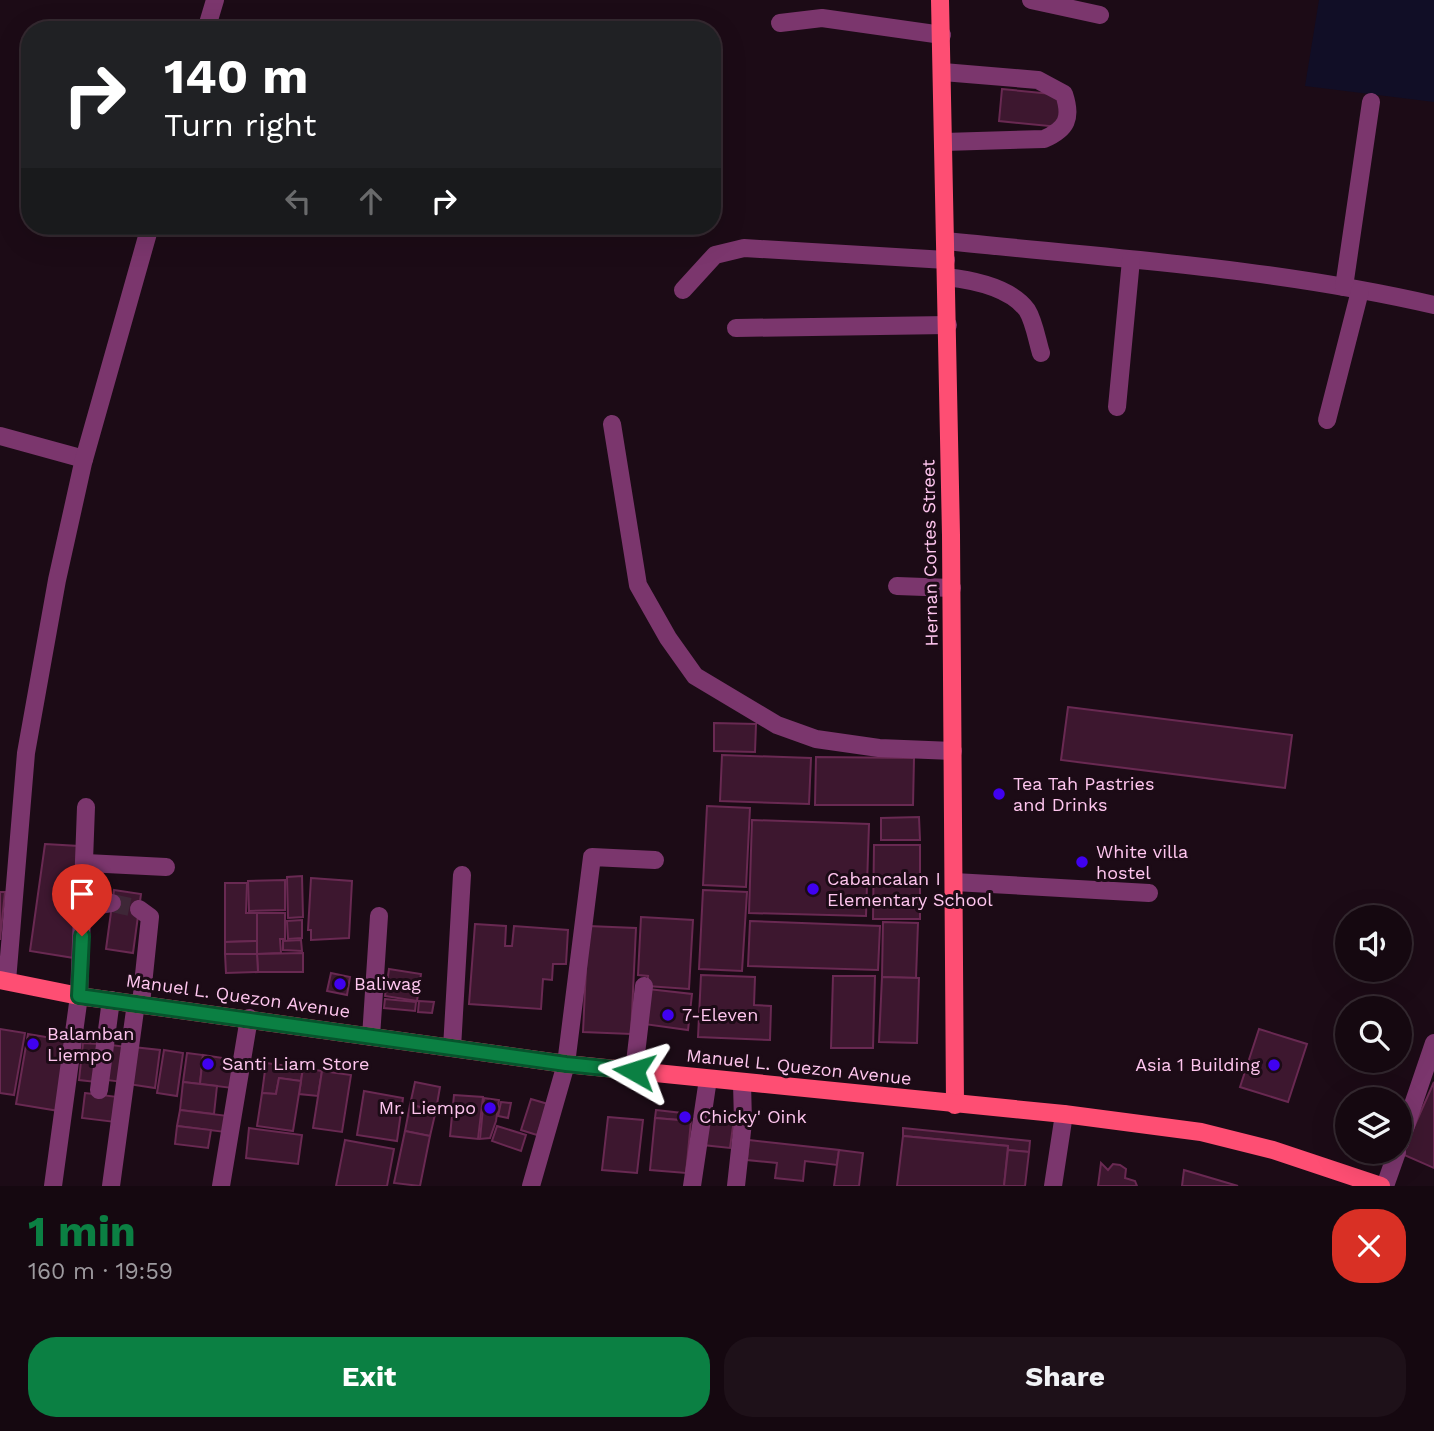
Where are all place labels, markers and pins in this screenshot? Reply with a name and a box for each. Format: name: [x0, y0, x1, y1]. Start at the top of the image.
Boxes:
place label: Tea Tah Pastries and Drinks: [1013, 773, 1154, 815]
marker: Tea Tah Pastries and Drinks: [991, 786, 1007, 802]
place label: White villa hostel: [1096, 841, 1188, 883]
marker: White villa hostel: [1074, 854, 1090, 870]
pin: [52, 864, 112, 936]
place label: Cabancalan I Elementary School: [827, 868, 993, 910]
marker: Cabancalan I Elementary School: [805, 881, 821, 897]
place label: Baliwag: [354, 973, 421, 994]
marker: Baliwag: [332, 976, 348, 992]
place label: 7-Eleven: [682, 1004, 758, 1025]
marker: 7-Eleven: [660, 1007, 676, 1023]
place label: Balamban Liempo: [47, 1023, 134, 1065]
marker: Balamban Liempo: [25, 1036, 41, 1052]
place label: Santi Liam Store: [222, 1053, 369, 1074]
place label: Asia 1 Building: [1135, 1054, 1260, 1075]
marker: Santi Liam Store: [200, 1056, 216, 1072]
marker: Asia 1 Building: [1266, 1057, 1282, 1073]
place label: Mr. Liempo: [379, 1097, 476, 1118]
marker: Mr. Liempo: [482, 1100, 498, 1116]
place label: Chicky' Oink: [699, 1106, 807, 1127]
marker: Chicky' Oink: [677, 1109, 693, 1125]

